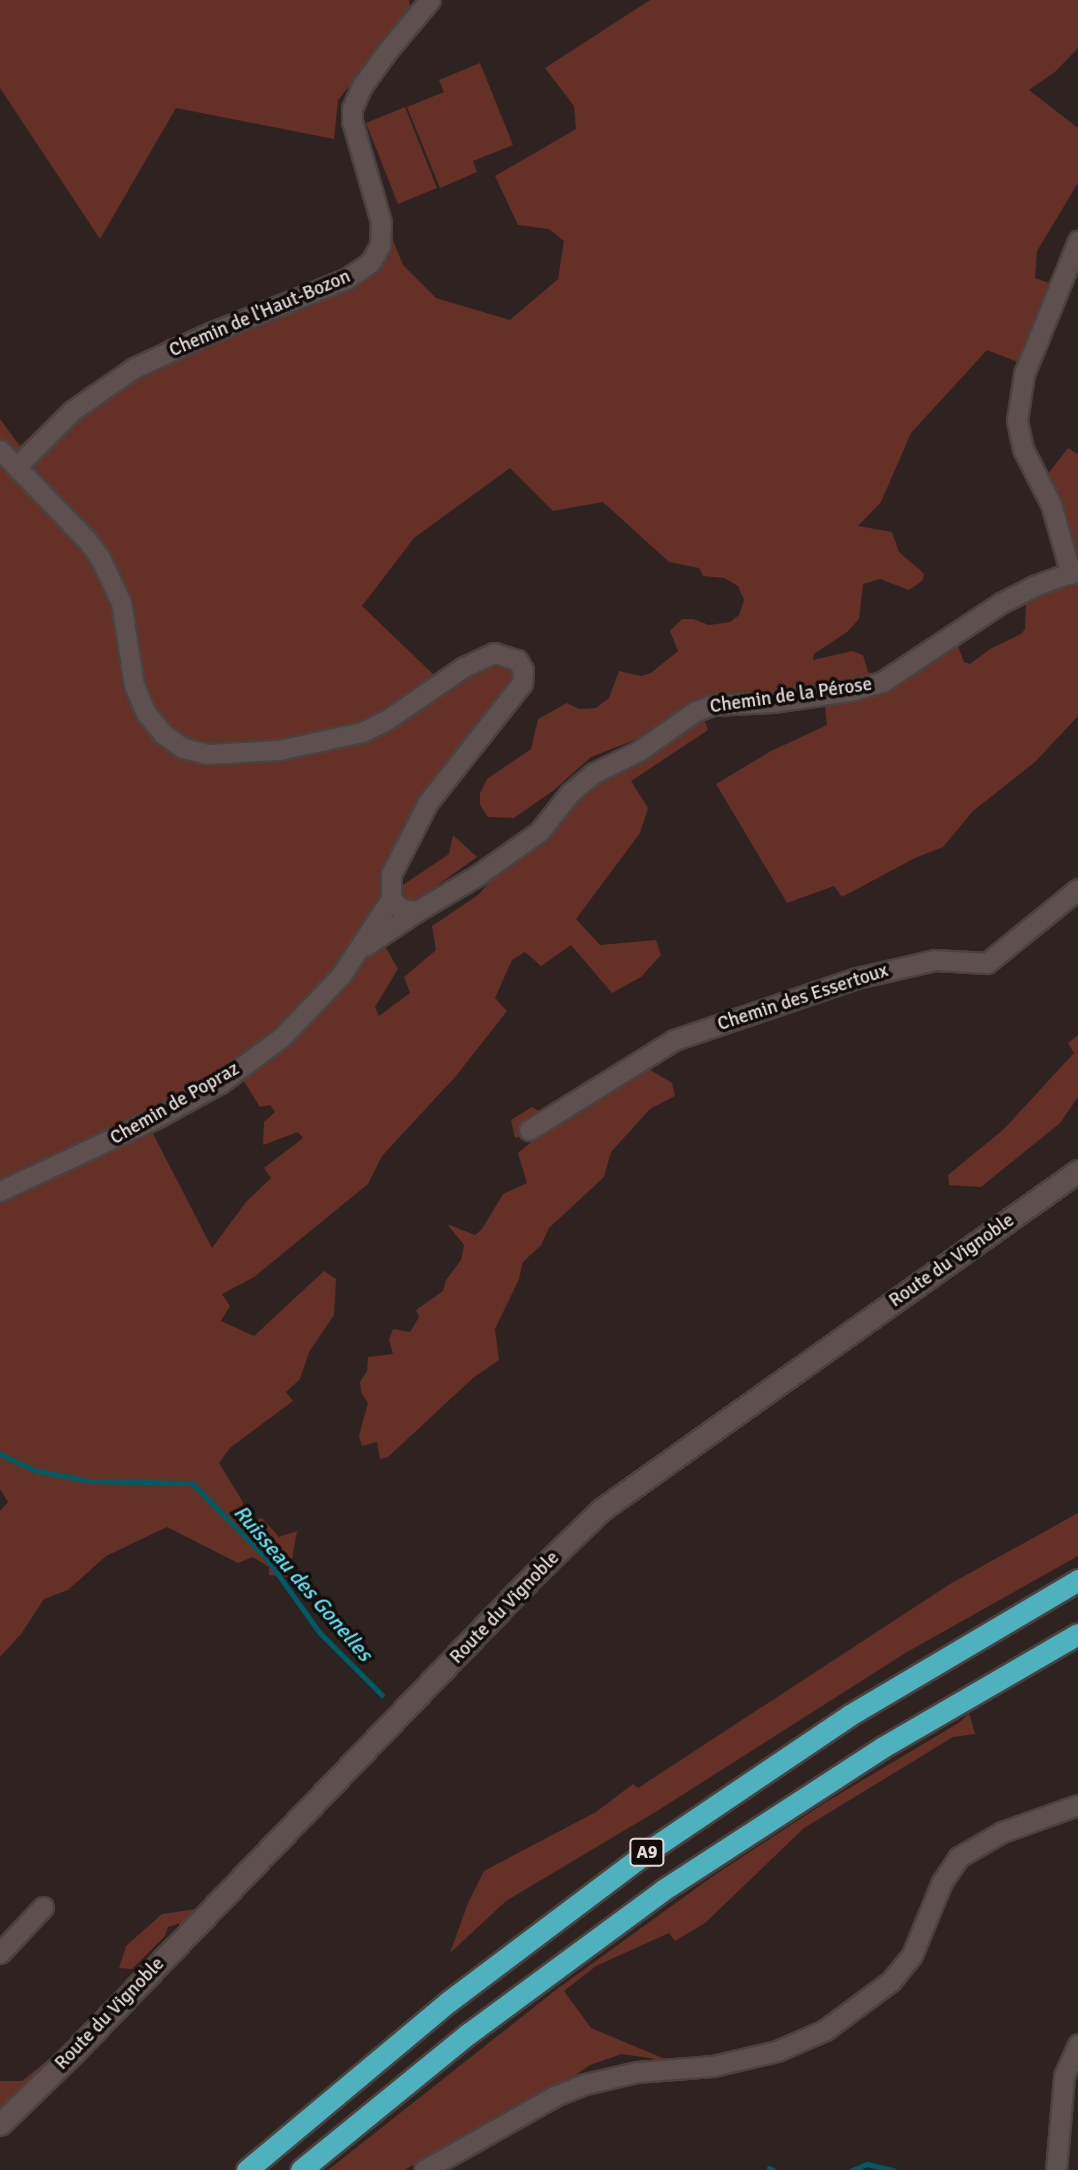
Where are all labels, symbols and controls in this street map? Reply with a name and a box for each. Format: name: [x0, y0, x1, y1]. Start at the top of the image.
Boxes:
street label: Chemin de l'Haut-Bozon: [166, 266, 354, 362]
street label: Chemin de la Pérose: [708, 673, 874, 719]
street label: Chemin des Essertoux: [715, 960, 891, 1036]
street label: Chemin de Popraz: [106, 1058, 244, 1150]
street label: Route du Vignoble: [885, 1209, 1019, 1313]
water label: Ruisseau des Gonelles: [228, 1500, 378, 1666]
street label: Route du Vignoble: [446, 1547, 564, 1669]
road number: A9: [628, 1838, 666, 1866]
street label: Route du Vignoble: [51, 1953, 169, 2075]

